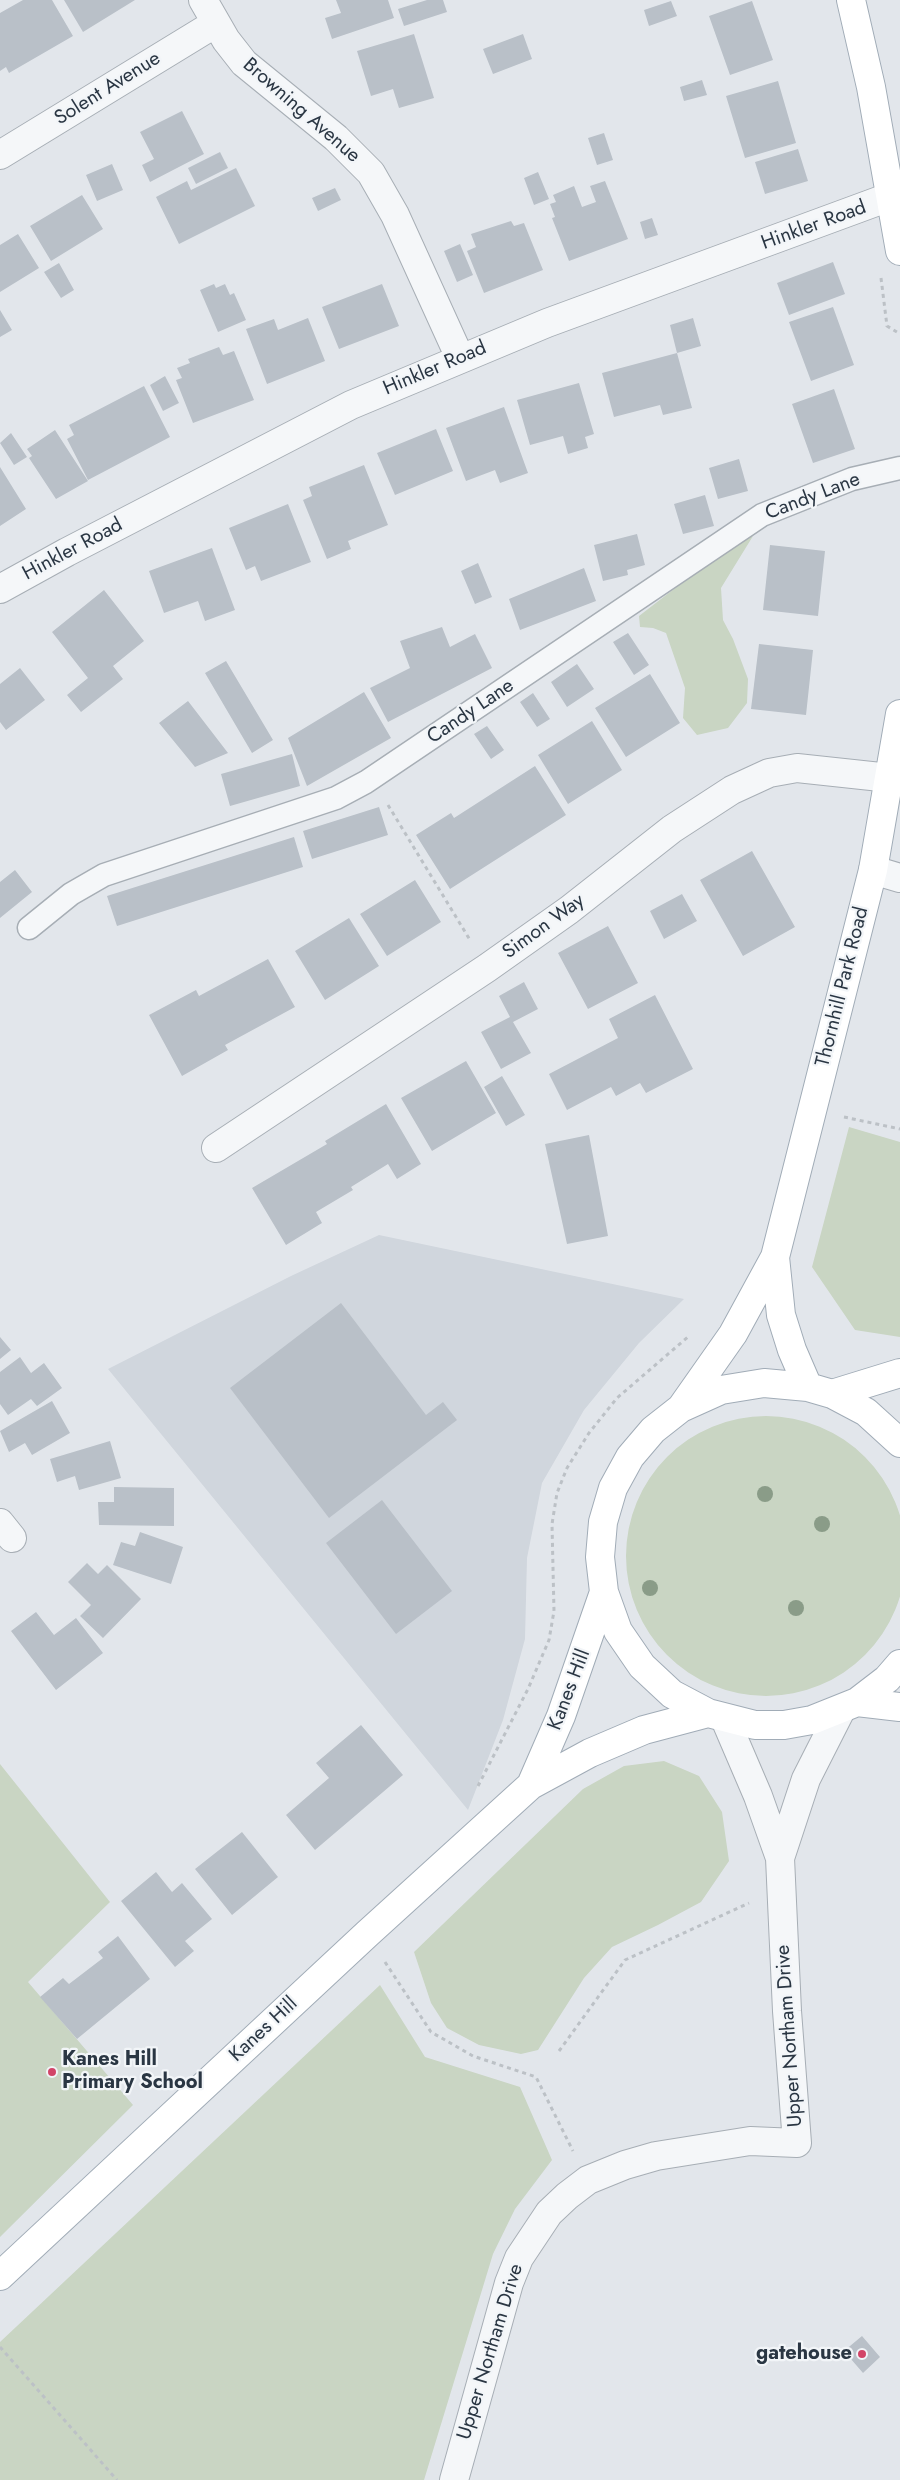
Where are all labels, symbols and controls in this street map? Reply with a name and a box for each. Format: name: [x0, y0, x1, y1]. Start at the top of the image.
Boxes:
street label: Solent Avenue: [51, 47, 165, 131]
street label: Browning Avenue: [237, 53, 365, 169]
street label: Hinkler Road: [758, 196, 870, 256]
street label: Hinkler Road: [380, 337, 490, 401]
street label: Candy Lane: [762, 468, 864, 526]
street label: Hinkler Road: [19, 514, 127, 586]
street label: Candy Lane: [423, 674, 519, 750]
street label: Simon Way: [498, 889, 590, 965]
street label: Thornhill Park Road: [812, 905, 874, 1069]
street label: Kanes Hill: [544, 1646, 596, 1734]
street label: Upper Northam Drive: [772, 1944, 808, 2128]
street label: Kanes Hill: [225, 1992, 303, 2068]
place label: Kanes Hill Primary School: [62, 2048, 203, 2095]
marker: Kanes Hill Primary School: [46, 2066, 58, 2078]
street label: Upper Northam Drive: [453, 2261, 529, 2443]
place label: gatehouse: [756, 2342, 852, 2366]
marker: gatehouse: [856, 2348, 868, 2360]

